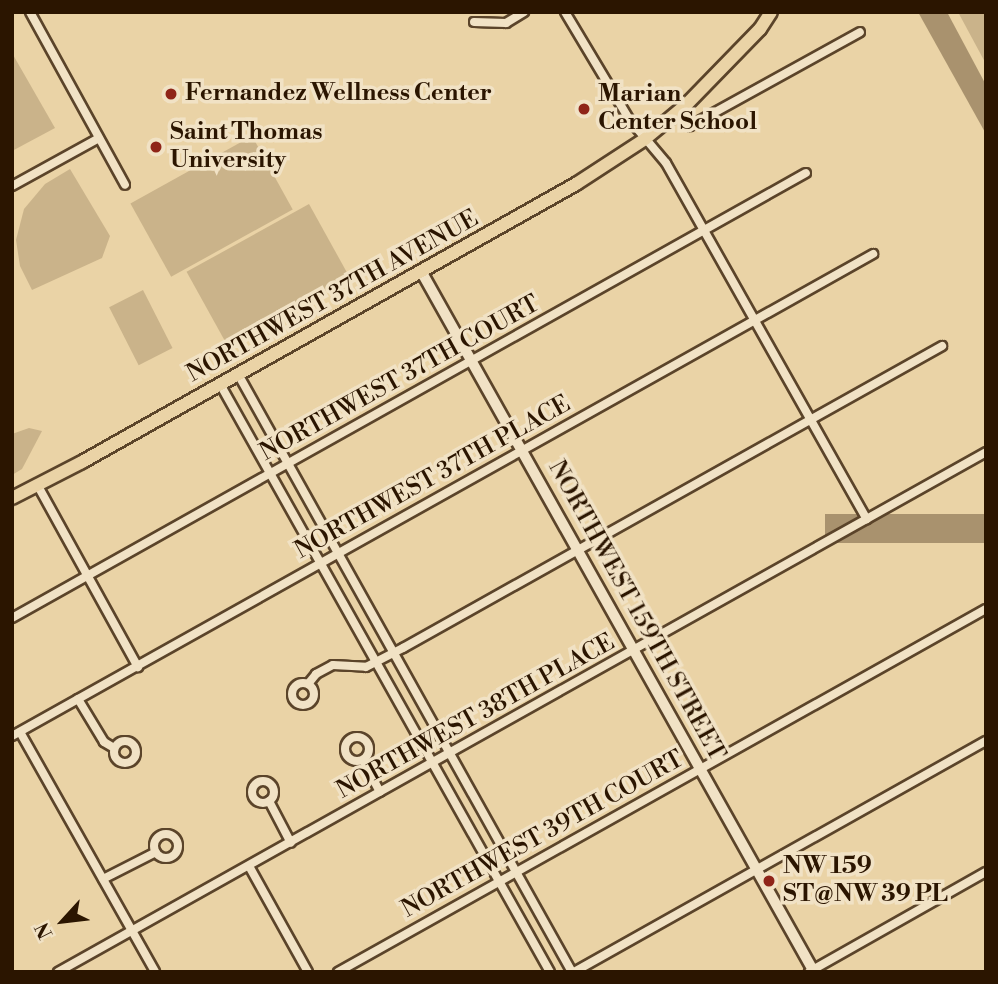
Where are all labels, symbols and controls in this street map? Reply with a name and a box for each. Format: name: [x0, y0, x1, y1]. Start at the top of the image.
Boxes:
place label: Fernandez Wellness Center: [185, 80, 492, 108]
place label: Marian Center School: [598, 81, 757, 137]
marker: Fernandez Wellness Center: [163, 86, 179, 102]
marker: Marian Center School: [576, 101, 592, 117]
place label: Saint Thomas University: [170, 119, 322, 175]
marker: Saint Thomas University: [148, 139, 164, 155]
street label: NORTHWEST 37TH AVENUE: [182, 205, 484, 389]
street label: NORTHWEST 37TH COURT: [255, 290, 545, 468]
street label: NORTHWEST 37TH PLACE: [290, 390, 576, 566]
street label: NORTHWEST 159TH STREET: [541, 456, 731, 766]
street label: NORTHWEST 38TH PLACE: [332, 628, 620, 806]
street label: NORTHWEST 39TH COURT: [397, 745, 689, 925]
place label: NW 159 ST@NW 39 PL: [783, 853, 948, 909]
marker: NW 159 ST@NW 39 PL: [761, 873, 777, 889]
north arrow: [28, 886, 98, 956]
text: N: [30, 918, 58, 943]

